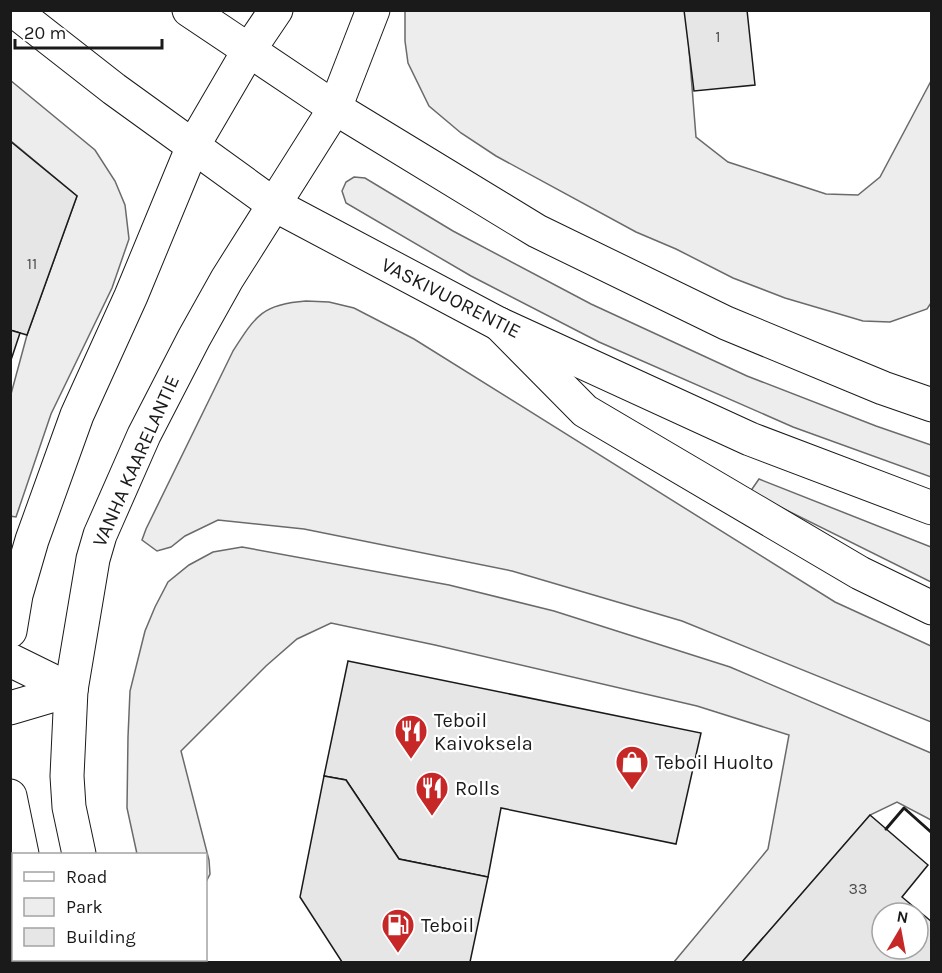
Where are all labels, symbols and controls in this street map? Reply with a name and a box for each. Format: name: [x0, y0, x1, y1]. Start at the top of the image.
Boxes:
scale bar: [15, 12, 162, 50]
text: 20 m: [24, 22, 66, 44]
house number: 1: [715, 27, 721, 46]
street label: VASKIVUORENTIE: [378, 253, 524, 343]
house number: 11: [27, 254, 37, 273]
street label: VANHA KAARELANTIE: [88, 372, 184, 550]
place label: Teboil Kaivoksela: [434, 709, 533, 755]
restaurant icon: Teboil Kaivoksela: [393, 713, 429, 760]
shop icon: Teboil Huolto: [614, 744, 650, 791]
place label: Teboil Huolto: [655, 751, 773, 774]
restaurant icon: Rolls: [414, 770, 450, 817]
place label: Rolls: [455, 777, 500, 800]
legend: [12, 853, 207, 961]
text: Road: [66, 866, 107, 888]
house number: 33: [849, 879, 867, 898]
text: Park: [66, 896, 103, 918]
north arrow: [870, 901, 930, 961]
text: N: [895, 906, 910, 927]
fuel station icon: Teboil: [380, 907, 416, 954]
place label: Teboil: [421, 914, 474, 937]
text: Building: [66, 926, 136, 948]

